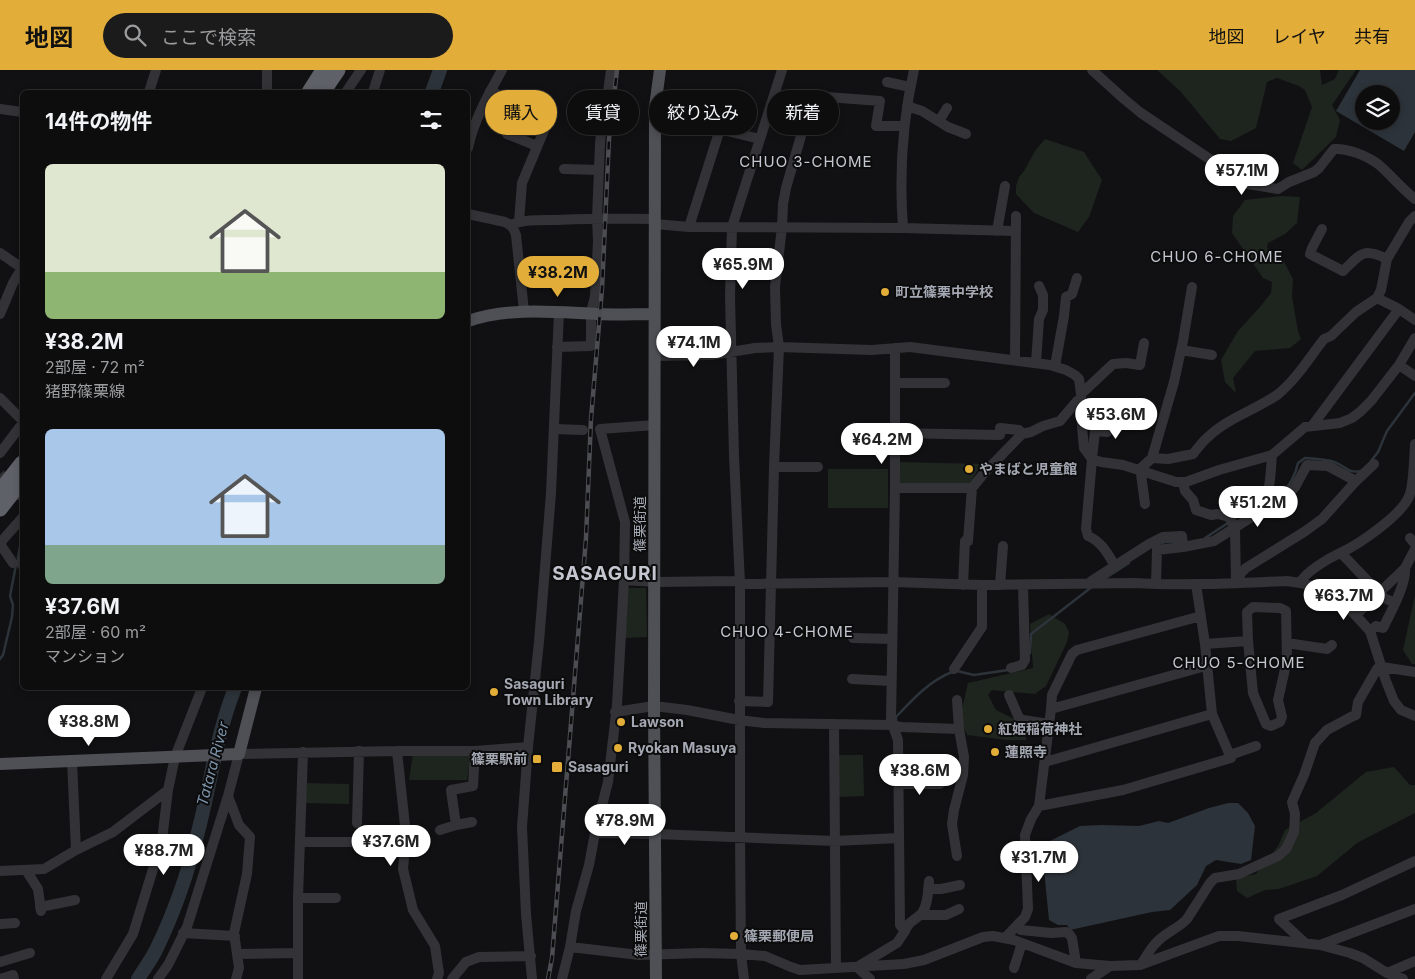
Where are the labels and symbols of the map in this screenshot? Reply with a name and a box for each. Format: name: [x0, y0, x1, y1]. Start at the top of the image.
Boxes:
district label: CHUO 3-CHOME: [739, 152, 873, 171]
pin: ¥57.1M: [1201, 154, 1283, 196]
district label: CHUO 6-CHOME: [1150, 247, 1284, 266]
pin: ¥65.9M: [702, 248, 784, 290]
pin: ¥38.2M: [517, 256, 599, 298]
place label: 町立篠栗中学校: [895, 283, 993, 300]
marker: 町立篠栗中学校: [879, 286, 891, 298]
pin: ¥74.1M: [653, 326, 735, 368]
pin: ¥53.6M: [1075, 398, 1157, 440]
pin: ¥64.2M: [841, 422, 923, 465]
place label: やまばと児童館: [979, 460, 1077, 477]
marker: やまばと児童館: [963, 463, 975, 475]
pin: ¥51.2M: [1217, 486, 1299, 528]
street label: 篠栗街道: [631, 496, 648, 552]
district label: SASAGURI: [552, 562, 658, 585]
pin: ¥63.7M: [1303, 578, 1385, 621]
district label: CHUO 4-CHOME: [720, 622, 854, 641]
district label: CHUO 5-CHOME: [1172, 653, 1306, 672]
place label: Sasaguri Town Library: [504, 675, 594, 708]
marker: Sasaguri Town Library: [488, 686, 500, 698]
pin: ¥38.8M: [48, 704, 130, 747]
place label: Lawson: [631, 713, 684, 730]
marker: Lawson: [615, 716, 627, 728]
water label: Tatara River: [192, 719, 233, 808]
place label: 紅姫稲荷神社: [998, 720, 1082, 737]
marker: 紅姫稲荷神社: [982, 723, 994, 735]
place label: Ryokan Masuya: [628, 739, 736, 756]
marker: Ryokan Masuya: [612, 742, 624, 754]
place label: 蓮照寺: [1005, 743, 1047, 760]
marker: 蓮照寺: [989, 746, 1001, 758]
place label: 篠栗駅前: [471, 750, 527, 767]
marker: 篠栗駅前: [531, 753, 543, 765]
pin: ¥38.6M: [879, 754, 961, 796]
place label: Sasaguri: [568, 758, 629, 775]
marker: Sasaguri: [550, 760, 564, 774]
pin: ¥78.9M: [584, 804, 666, 846]
pin: ¥37.6M: [350, 824, 432, 867]
pin: ¥88.7M: [123, 834, 205, 876]
pin: ¥31.7M: [998, 840, 1080, 883]
street label: 篠栗街道: [632, 901, 649, 957]
place label: 篠栗郵便局: [744, 927, 814, 944]
marker: 篠栗郵便局: [728, 930, 740, 942]

